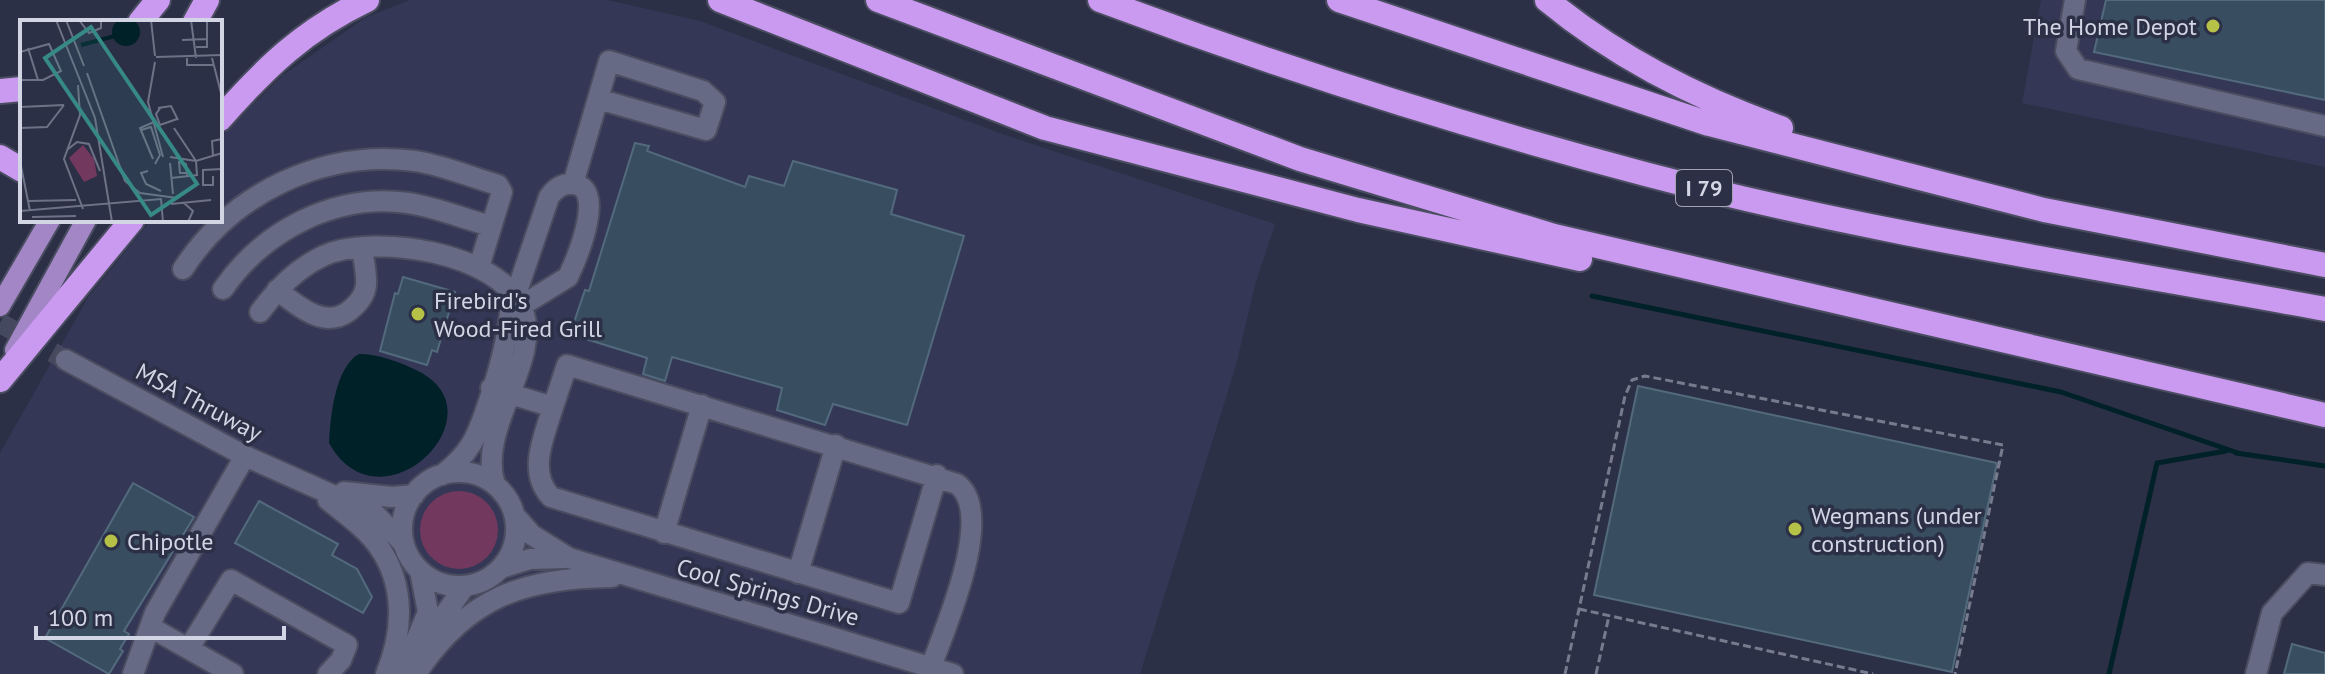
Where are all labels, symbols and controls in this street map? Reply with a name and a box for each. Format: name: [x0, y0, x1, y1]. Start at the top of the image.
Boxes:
place label: The Home Depot: [2023, 11, 2197, 42]
marker: The Home Depot: [2204, 17, 2222, 35]
inset map: [20, 20, 222, 222]
road number: I 79: [1676, 170, 1732, 206]
place label: Firebird's Wood-Fired Grill: [434, 285, 602, 344]
marker: Firebird's Wood-Fired Grill: [409, 305, 427, 323]
street label: MSA Thruway: [130, 356, 268, 448]
place label: Wegmans (under construction): [1811, 500, 1982, 559]
marker: Wegmans (under construction): [1786, 520, 1804, 538]
place label: Chipotle: [127, 526, 213, 557]
marker: Chipotle: [102, 532, 120, 550]
street label: Cool Springs Drive: [673, 551, 863, 633]
scale bar: [36, 590, 284, 640]
text: 100 m: [48, 602, 113, 633]

